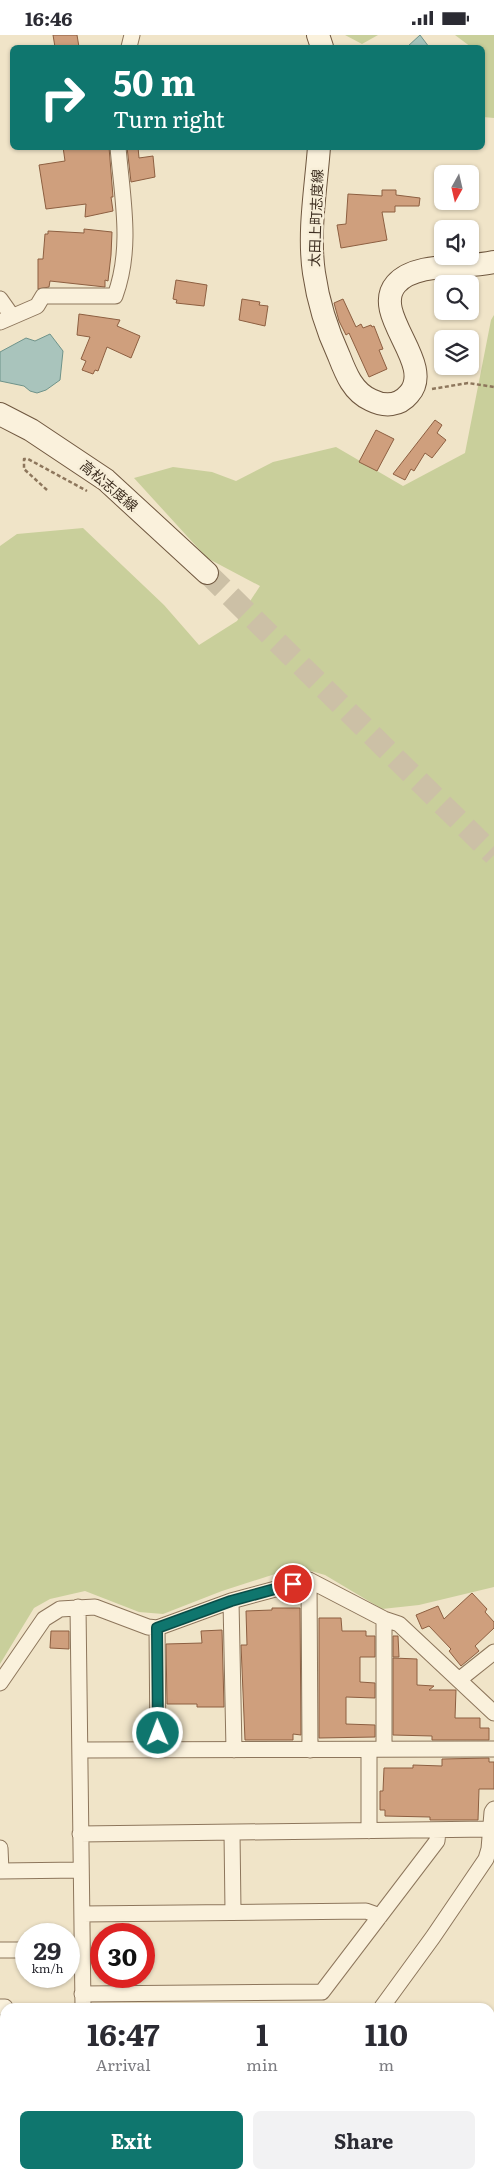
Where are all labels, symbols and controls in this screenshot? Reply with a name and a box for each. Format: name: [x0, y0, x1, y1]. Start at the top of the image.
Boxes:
text: 16:46: [25, 4, 72, 32]
text: 50 m: [113, 55, 196, 107]
icon: right: [30, 65, 95, 130]
text: Turn right: [113, 102, 225, 135]
north arrow: [434, 165, 479, 210]
map controls: [434, 165, 479, 375]
street label: 太田上町志度線: [303, 169, 327, 267]
button: sound: [434, 220, 479, 265]
button: search: [434, 275, 479, 320]
button: layers: [434, 330, 479, 375]
street label: 高松志度線: [76, 455, 143, 515]
pin: [272, 1563, 314, 1605]
icon: arrive: [279, 1570, 307, 1598]
position arrow: [131, 1706, 183, 1758]
speed limit sign: 30: [90, 1923, 155, 1988]
text: 29: [34, 1931, 61, 1968]
text: km/h: [32, 1959, 63, 1977]
text: 16:47: [87, 2011, 159, 2055]
text: 1: [256, 2011, 268, 2055]
text: 110: [365, 2011, 408, 2055]
text: Arrival: [96, 2052, 151, 2076]
text: min: [246, 2052, 278, 2076]
text: m: [379, 2052, 394, 2076]
button: Exit: [20, 2111, 243, 2169]
button: Share: [253, 2111, 475, 2169]

